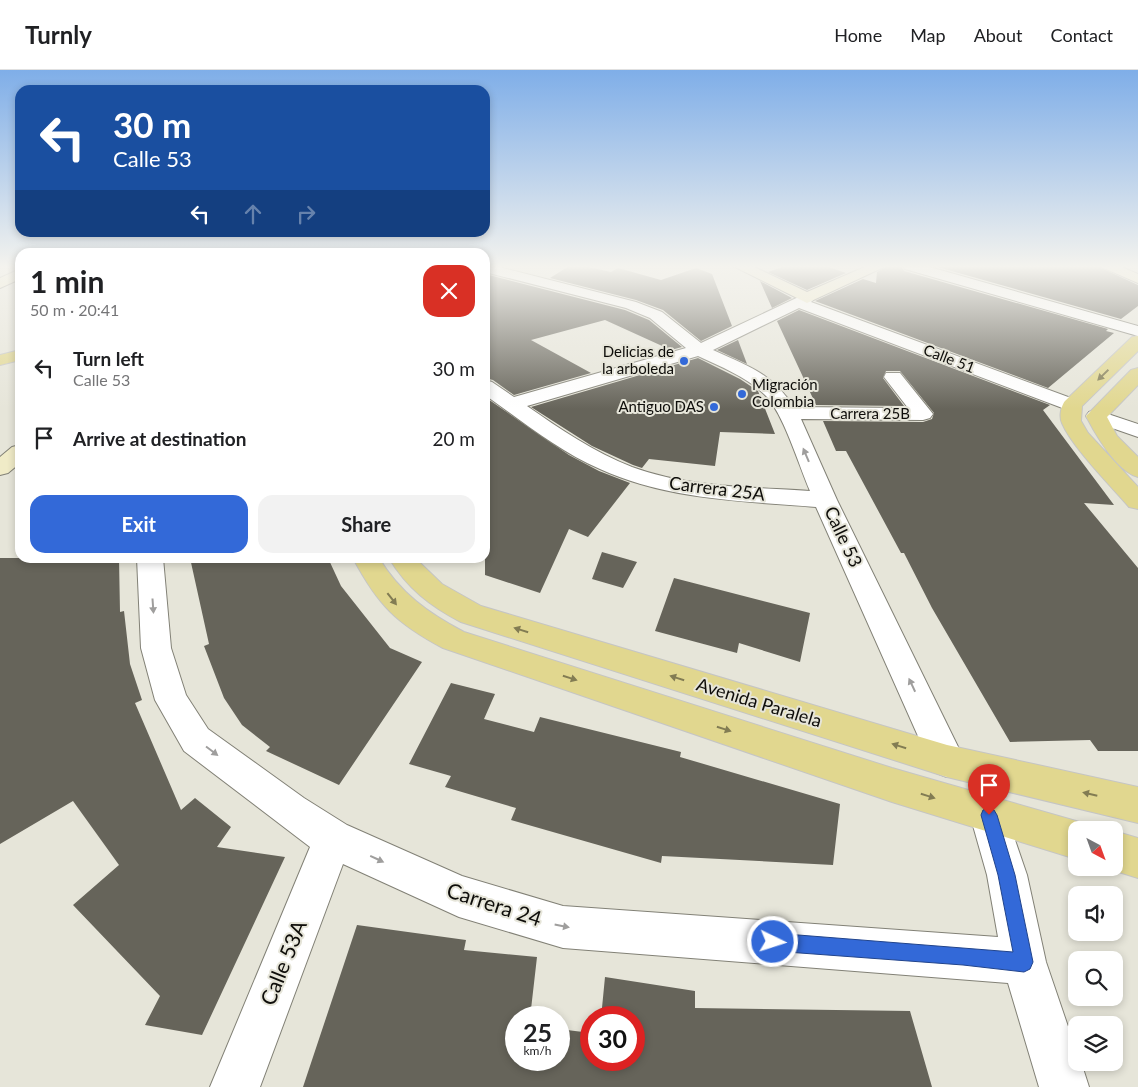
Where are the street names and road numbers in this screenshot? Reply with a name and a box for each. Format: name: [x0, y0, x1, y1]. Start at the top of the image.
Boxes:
street label: Calle 51: [921, 340, 978, 376]
street label: Carrera 25B: [830, 404, 910, 422]
street label: Carrera 25A: [668, 471, 767, 505]
street label: Calle 53: [820, 503, 867, 570]
street label: Avenida Paralela: [694, 673, 825, 732]
street label: Carrera 24: [444, 877, 545, 931]
street label: Calle 53A: [254, 916, 311, 1009]

